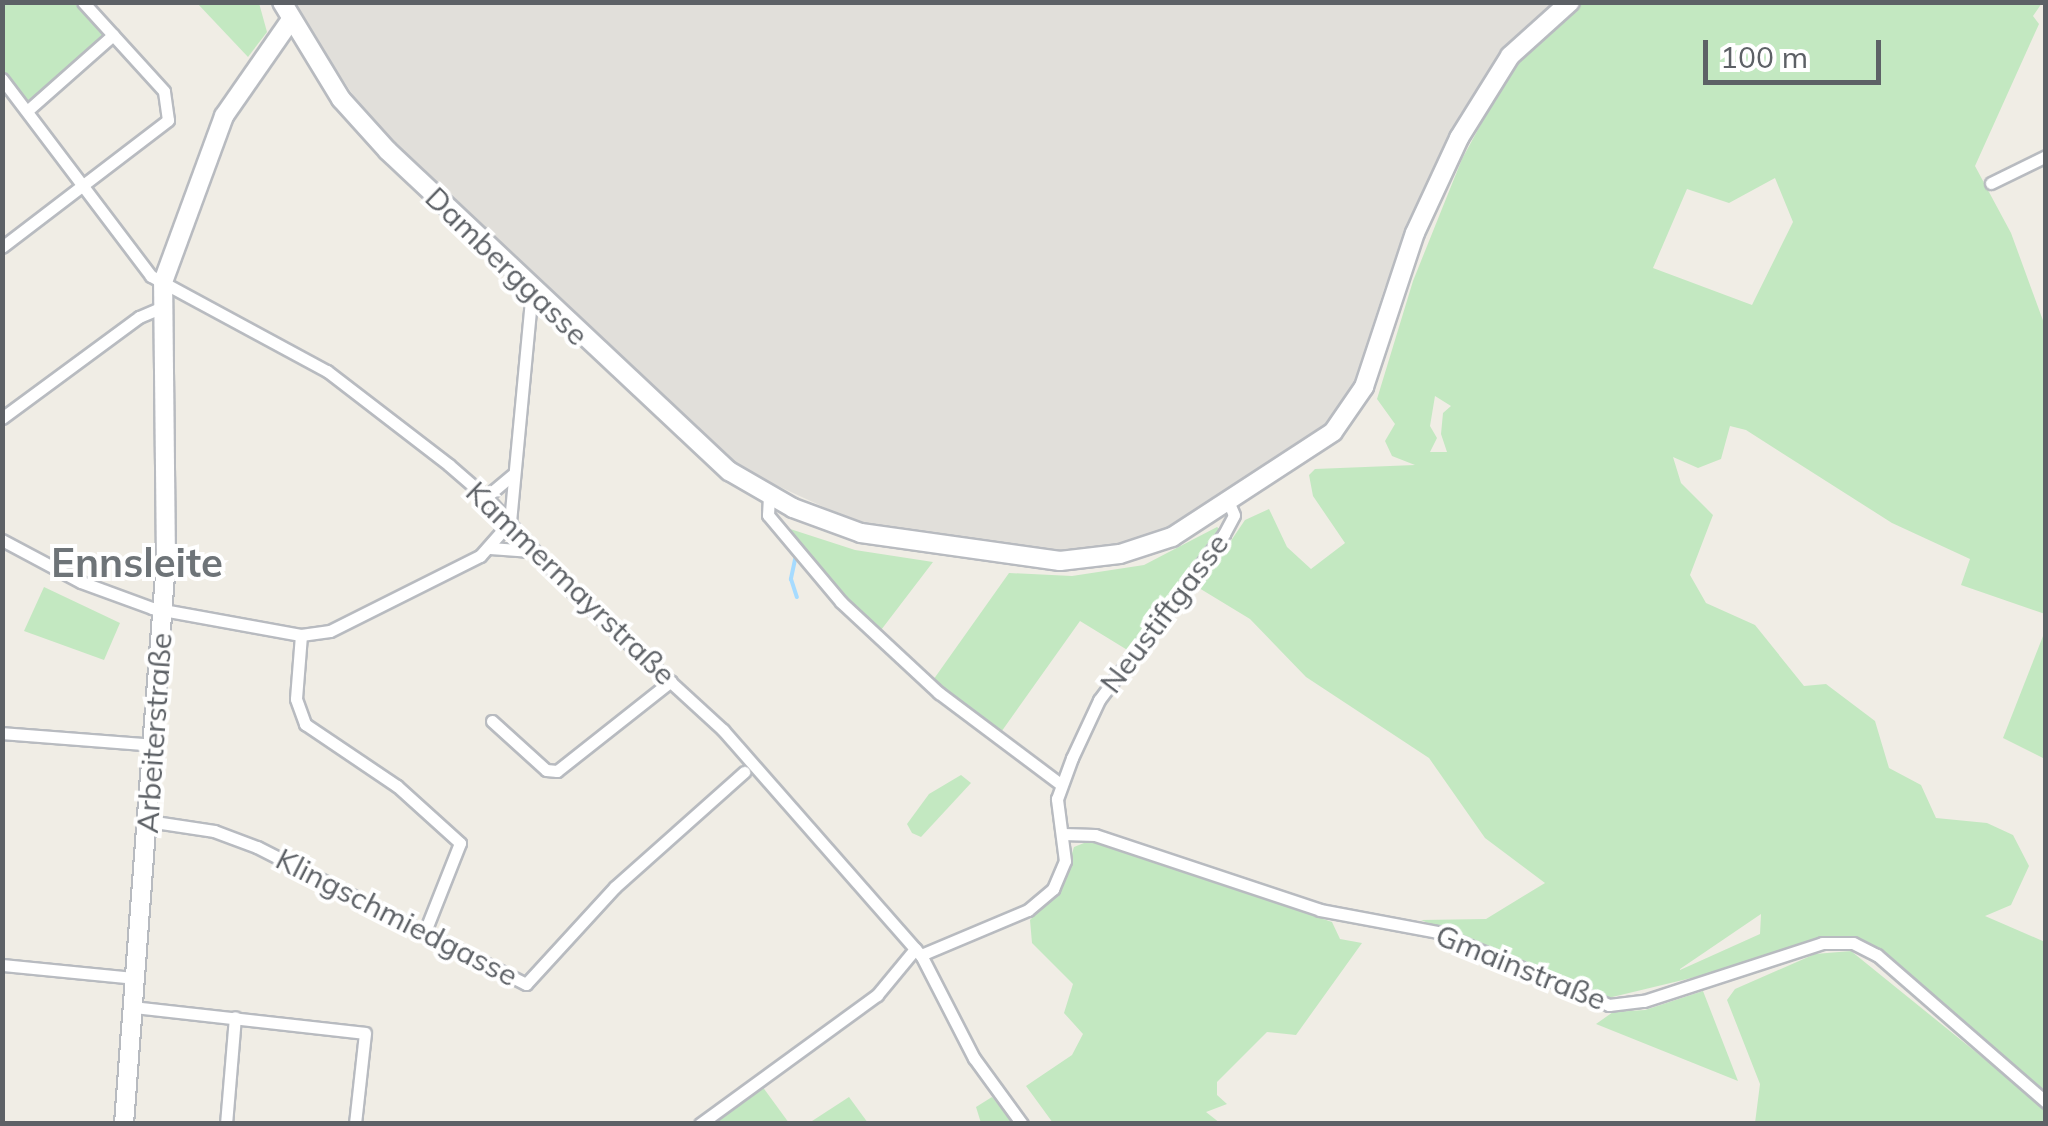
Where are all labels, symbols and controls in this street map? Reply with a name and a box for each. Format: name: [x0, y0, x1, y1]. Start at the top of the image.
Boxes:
scale bar: [1708, 20, 1886, 82]
text: 100 m: [1720, 38, 1808, 76]
street label: Damberggasse: [418, 179, 596, 353]
street label: Kammermayrstraße: [459, 474, 683, 692]
street label: Neustiftgasse: [1092, 526, 1236, 700]
district label: Ennsleite: [51, 538, 223, 586]
street label: Arbeiterstraße: [129, 631, 179, 835]
street label: Klingschmiedgasse: [270, 841, 524, 993]
street label: Gmainstraße: [1431, 917, 1611, 1017]

